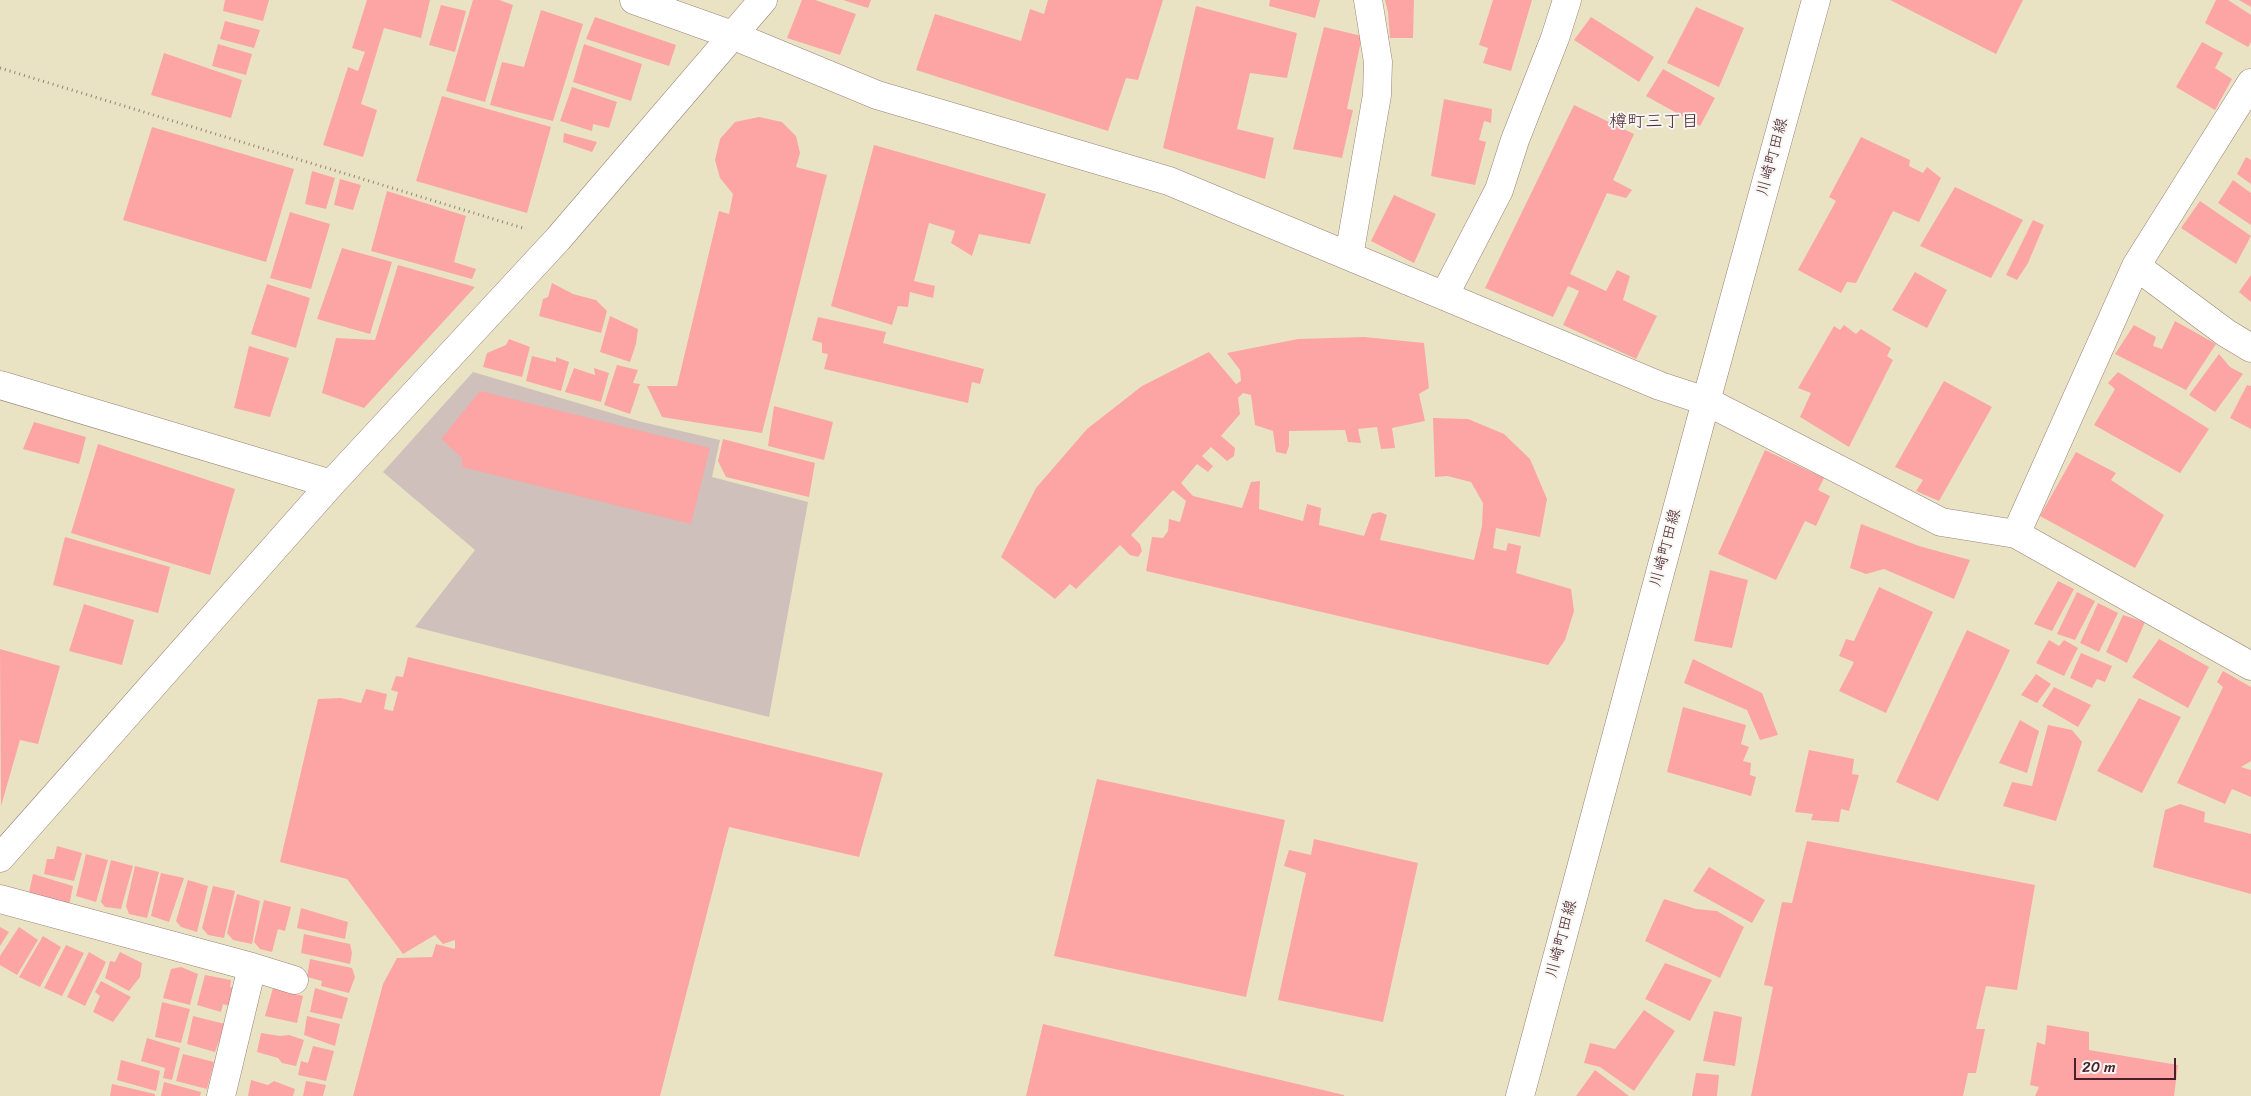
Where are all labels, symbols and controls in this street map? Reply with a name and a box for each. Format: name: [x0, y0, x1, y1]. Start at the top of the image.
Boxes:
district label: 樽町三丁目: [1609, 111, 1699, 133]
street label: 川崎町田線: [1753, 116, 1793, 198]
street label: 川崎町田線: [1646, 507, 1686, 589]
street label: 川崎町田線: [1542, 898, 1582, 980]
scale bar: [2076, 1048, 2178, 1080]
text: 20 m: [2082, 1054, 2116, 1080]

